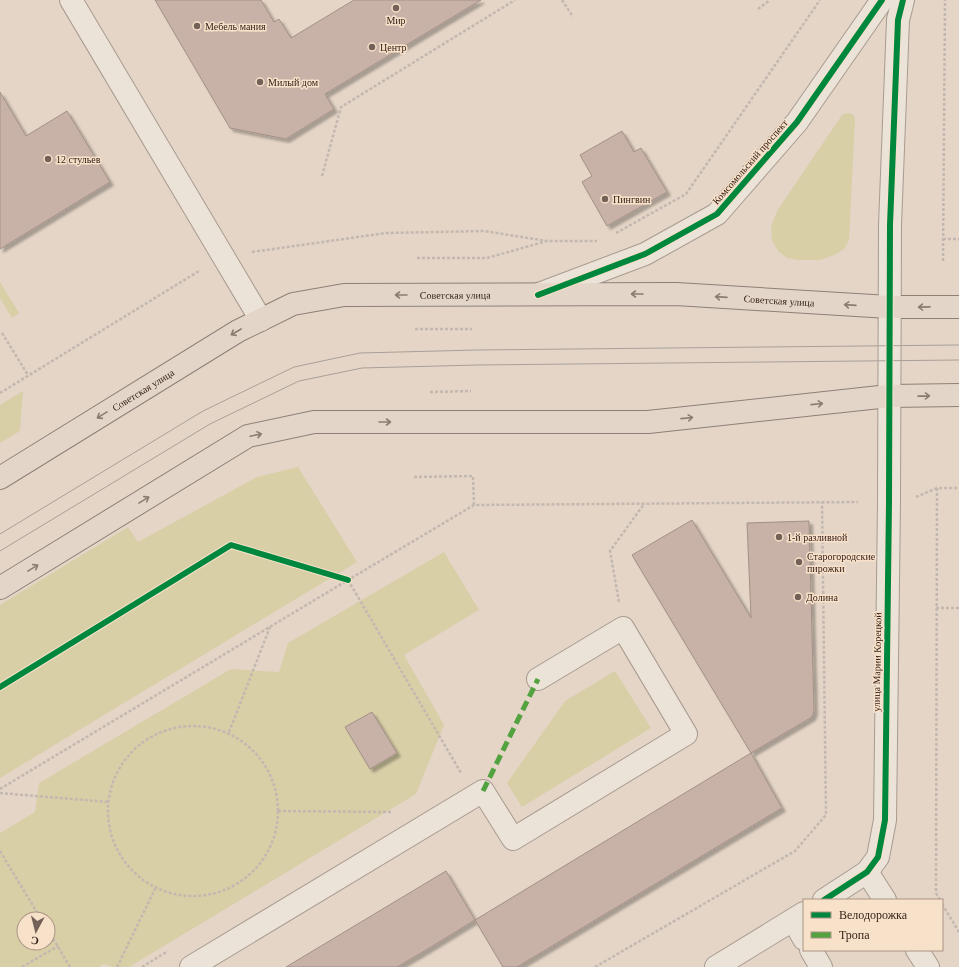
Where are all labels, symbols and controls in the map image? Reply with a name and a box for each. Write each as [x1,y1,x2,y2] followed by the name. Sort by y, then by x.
[391,3,401,13] marker: Мир
[386,15,406,26] place label: Мир
[192,21,202,31] marker: Мебель мания
[205,21,266,32] place label: Мебель мания
[367,42,377,52] marker: Центр
[380,42,407,53] place label: Центр
[255,77,265,87] marker: Милый дом
[268,77,319,88] place label: Милый дом
[710,117,790,207] street label: Комсомольский проспект
[43,154,53,164] marker: 12 стульев
[56,154,101,165] place label: 12 стульев
[600,194,610,204] marker: Пингвин
[613,194,651,205] place label: Пингвин
[420,289,491,300] street label: Советская улица
[631,290,644,298] one-way arrow
[395,291,408,299] one-way arrow
[715,293,728,300] one-way arrow
[743,293,815,308] street label: Советская улица
[844,301,857,309] one-way arrow
[918,303,931,311] one-way arrow
[230,329,242,337] one-way arrow
[110,366,176,413] street label: Советская улица
[917,392,930,399] one-way arrow
[810,400,823,408] one-way arrow
[96,412,108,420] one-way arrow
[680,414,693,421] one-way arrow
[378,418,391,426] one-way arrow
[249,430,262,438] one-way arrow
[138,496,149,504] one-way arrow
[774,532,784,542] marker: 1-й разливной
[787,532,848,543] place label: 1-й разливной
[807,551,876,574] place label: Старогородские пирожки
[794,557,804,567] marker: Старогородские пирожки
[27,563,39,571] one-way arrow
[793,592,803,602] marker: Долина
[806,592,838,603] place label: Долина
[871,612,883,712] street label: улица Марии Корецкой
[803,899,943,951] legend
[839,908,908,922] text: Велодорожка
[16,911,56,951] north arrow
[839,928,870,942] text: Тропа
[30,934,39,947] text: С

